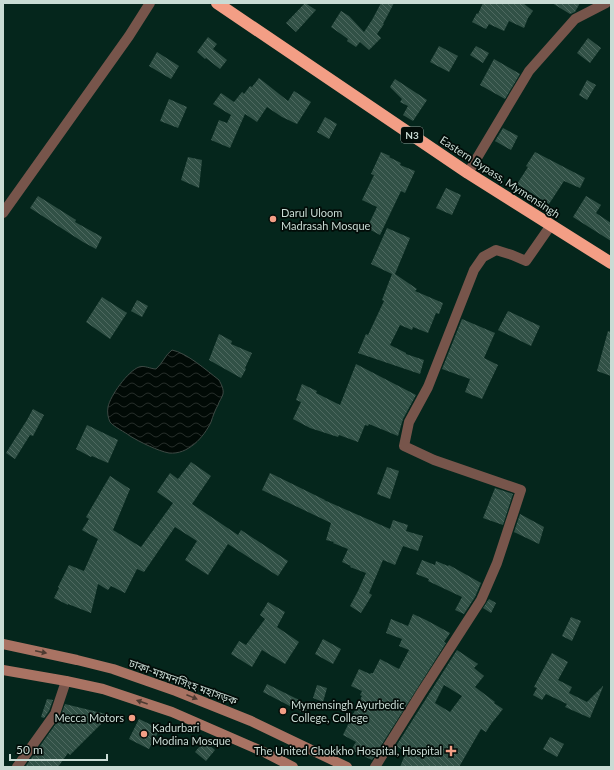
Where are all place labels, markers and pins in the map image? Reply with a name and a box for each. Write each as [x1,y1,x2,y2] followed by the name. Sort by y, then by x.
[281,206,371,232] place label: Darul Uloom Madrasah Mosque
[268,214,278,224] marker: Darul Uloom Madrasah Mosque
[291,698,404,724] place label: Mymensingh Ayurbedic College, College
[278,706,288,716] marker: Mymensingh Ayurbedic College, College
[54,711,124,724] place label: Mecca Motors
[127,713,137,723] marker: Mecca Motors
[152,721,231,747] place label: Kadurbari Modina Mosque
[139,729,149,739] marker: Kadurbari Modina Mosque
[254,744,442,757] place label: The United Chokkho Hospital, Hospital
[445,745,457,757] marker: The United Chokkho Hospital, Hospital

